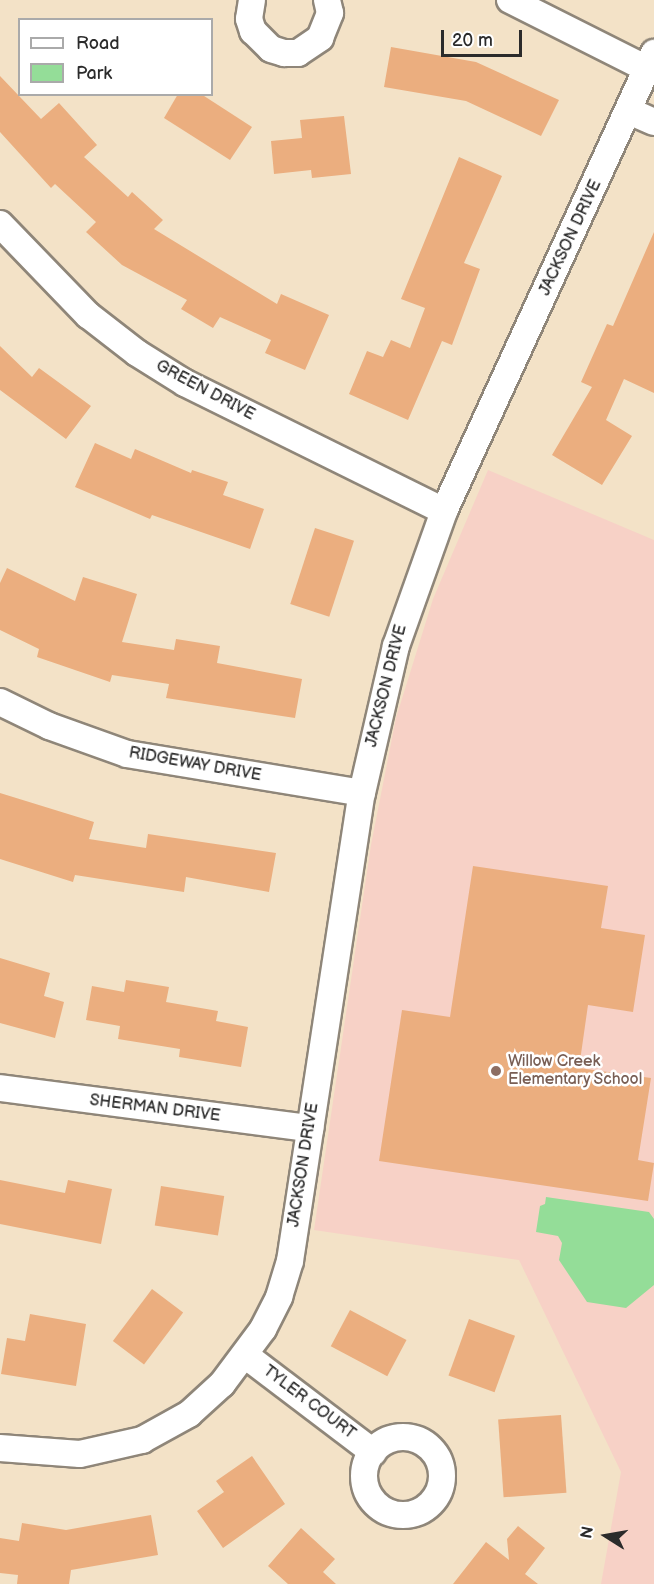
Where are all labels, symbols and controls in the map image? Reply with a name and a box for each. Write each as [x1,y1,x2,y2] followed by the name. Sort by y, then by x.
[18,18,213,96] legend
[444,18,525,56] scale bar
[452,30,493,51] text: 20 m
[76,33,120,54] text: Road
[76,63,112,84] text: Park
[536,177,606,299] street label: JACKSON DRIVE
[152,357,258,425] street label: GREEN DRIVE
[363,623,411,749] street label: JACKSON DRIVE
[127,744,263,786] street label: RIDGEWAY DRIVE
[508,1052,644,1090] place label: Willow Creek Elementary School
[489,1064,503,1078] marker: Willow Creek Elementary School
[88,1091,222,1127] street label: SHERMAN DRIVE
[285,1102,323,1228] street label: JACKSON DRIVE
[259,1362,359,1444] street label: TYLER COURT
[576,1506,636,1566] north arrow
[577,1525,598,1540] text: N

